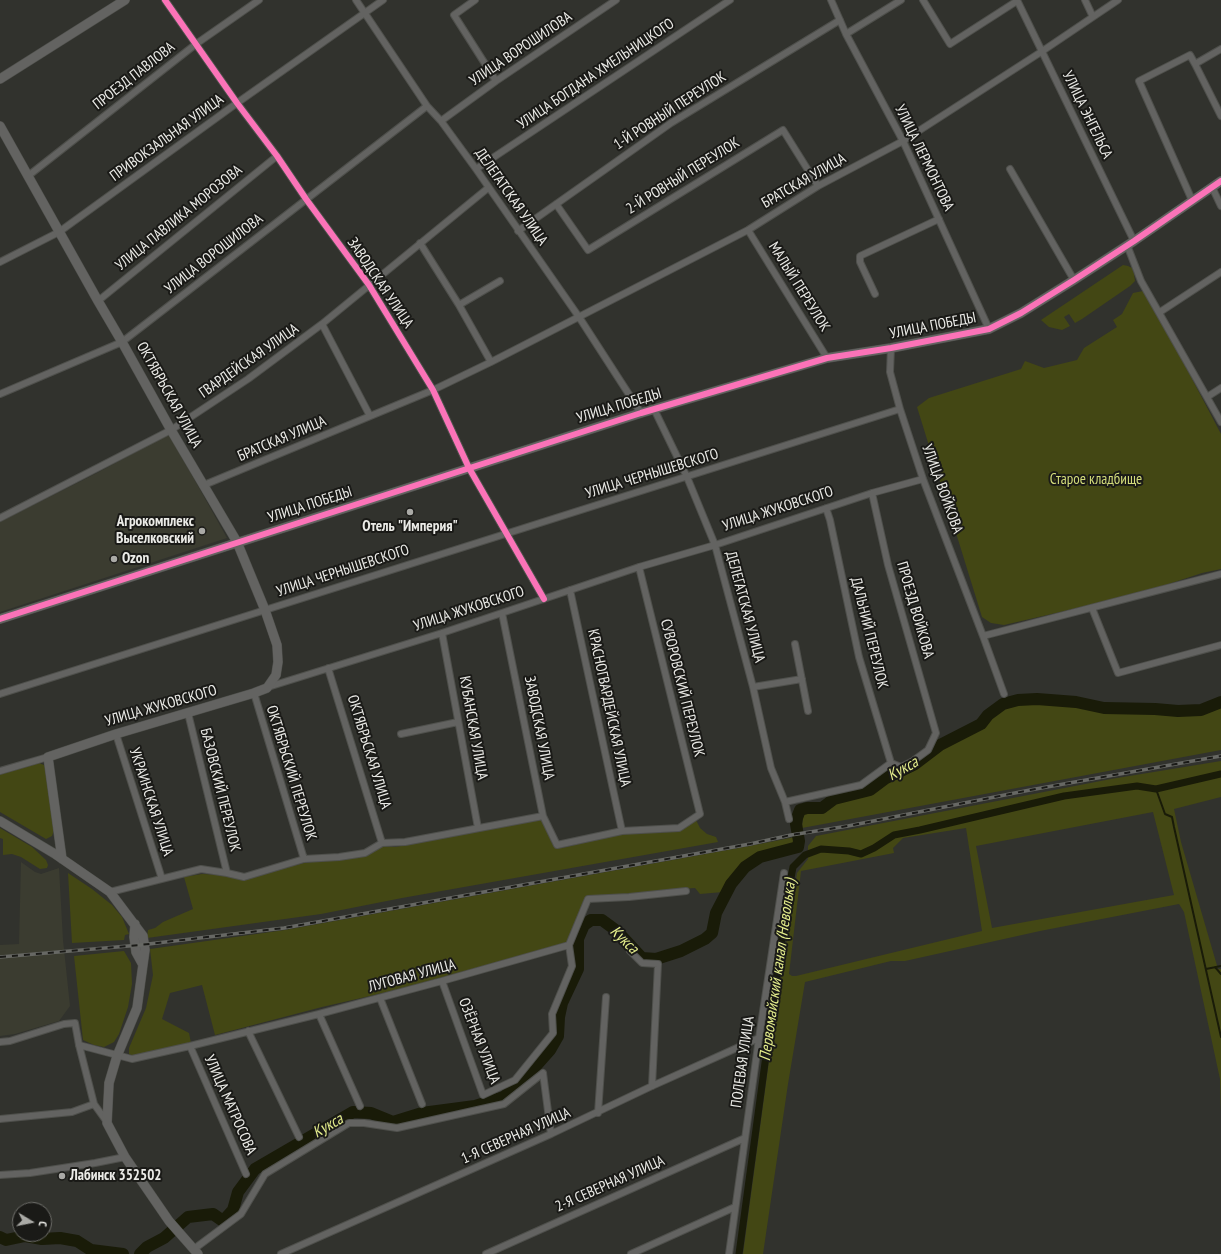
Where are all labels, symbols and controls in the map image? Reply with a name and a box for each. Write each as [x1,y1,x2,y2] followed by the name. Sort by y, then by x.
[466,8,576,90] street label: УЛИЦА ВОРОШИЛОВА
[514,15,678,133] street label: УЛИЦА БОГДАНА ХМЕЛЬНИЦКОГО
[89,38,179,114] street label: ПРОЕЗД ПАВЛОВА
[610,68,730,154] street label: 1-Й РОВНЫЙ ПЕРЕУЛОК
[1058,68,1116,162] street label: УЛИЦА ЭНГЕЛЬСА
[107,91,227,185] street label: ПРИВОКЗАЛЬНАЯ УЛИЦА
[890,102,958,214] street label: УЛИЦА ЛЕРМОНТОВА
[623,134,743,218] street label: 2-Й РОВНЫЙ ПЕРЕУЛОК
[471,145,551,249] street label: ДЕЛЕГАТСКАЯ УЛИЦА
[759,150,849,212] street label: БРАТСКАЯ УЛИЦА
[112,161,246,275] street label: УЛИЦА ПАВЛИКА МОРОЗОВА
[161,210,267,298] street label: УЛИЦА ВОРОШИЛОВА
[343,234,417,332] street label: ЗАВОДСКАЯ УЛИЦА
[764,239,834,335] street label: МАЛЫЙ ПЕРЕУЛОК
[888,309,978,343] street label: УЛИЦА ПОБЕДЫ
[196,320,302,402] street label: ГВАРДЕЙСКАЯ УЛИЦА
[132,339,206,451] street label: ОКТЯБРЬСКАЯ УЛИЦА
[575,385,663,427] street label: УЛИЦА ПОБЕДЫ
[235,412,329,466] street label: БРАТСКАЯ УЛИЦА
[917,442,967,536] street label: УЛИЦА ВОЙКОВА
[583,445,721,503] street label: УЛИЦА ЧЕРНЫШЕВСКОГО
[1050,471,1142,489] park label: Старое кладбище
[266,483,354,527] street label: УЛИЦА ПОБЕДЫ
[720,483,836,535] street label: УЛИЦА ЖУКОВСКОГО
[405,507,415,517] marker: Отель "Империя"
[116,513,194,548] place label: Агрокомплекс Выселковский
[362,518,458,536] place label: Отель "Империя"
[197,526,207,536] marker: Агрокомплекс Выселковский
[274,541,412,601] street label: УЛИЦА ЧЕРНЫШЕВСКОГО
[721,549,769,665] street label: ДЕЛЕГАТСКАЯ УЛИЦА
[122,550,149,568] place label: Ozon
[109,554,119,564] marker: Ozon
[893,559,937,661] street label: ПРОЕЗД ВОЙКОВА
[846,575,892,691] street label: ДАЛЬНИЙ ПЕРЕУЛОК
[411,583,527,635] street label: УЛИЦА ЖУКОВСКОГО
[656,617,708,759] street label: СУВОРОВСКИЙ ПЕРЕУЛОК
[583,628,635,788] street label: КРАСНОГВАРДЕЙСКАЯ УЛИЦА
[455,675,491,781] street label: КУБАНСКАЯ УЛИЦА
[520,675,558,781] street label: ЗАВОДСКАЯ УЛИЦА
[103,681,219,731] street label: УЛИЦА ЖУКОВСКОГО
[343,693,395,811] street label: ОКТЯБРЬСКАЯ УЛИЦА
[262,703,320,843] street label: ОКТЯБРЬСКИЙ ПЕРЕУЛОК
[196,726,244,854] street label: БАЗОВСКИЙ ПЕРЕУЛОК
[125,746,177,858] street label: УКРАИНСКАЯ УЛИЦА
[884,753,922,785] water label: Кукса
[756,878,800,1062] water label: Первомайский канал (Неволька)
[606,922,642,958] water label: Кукса
[366,956,458,996] street label: ЛУГОВАЯ УЛИЦА
[454,995,504,1087] street label: ОЗЁРНАЯ УЛИЦА
[728,1015,758,1109] street label: ПОЛЕВАЯ УЛИЦА
[200,1052,260,1158] street label: УЛИЦА МАТРОСОВА
[459,1104,573,1168] street label: 1-Я СЕВЕРНАЯ УЛИЦА
[309,1110,347,1142] water label: Кукса
[553,1152,667,1216] street label: 2-Я СЕВЕРНАЯ УЛИЦА
[70,1167,162,1185] place label: Лабинск 352502
[57,1171,67,1181] marker: Лабинск 352502
[12,1202,52,1242] north arrow
[36,1220,50,1228] text: С

